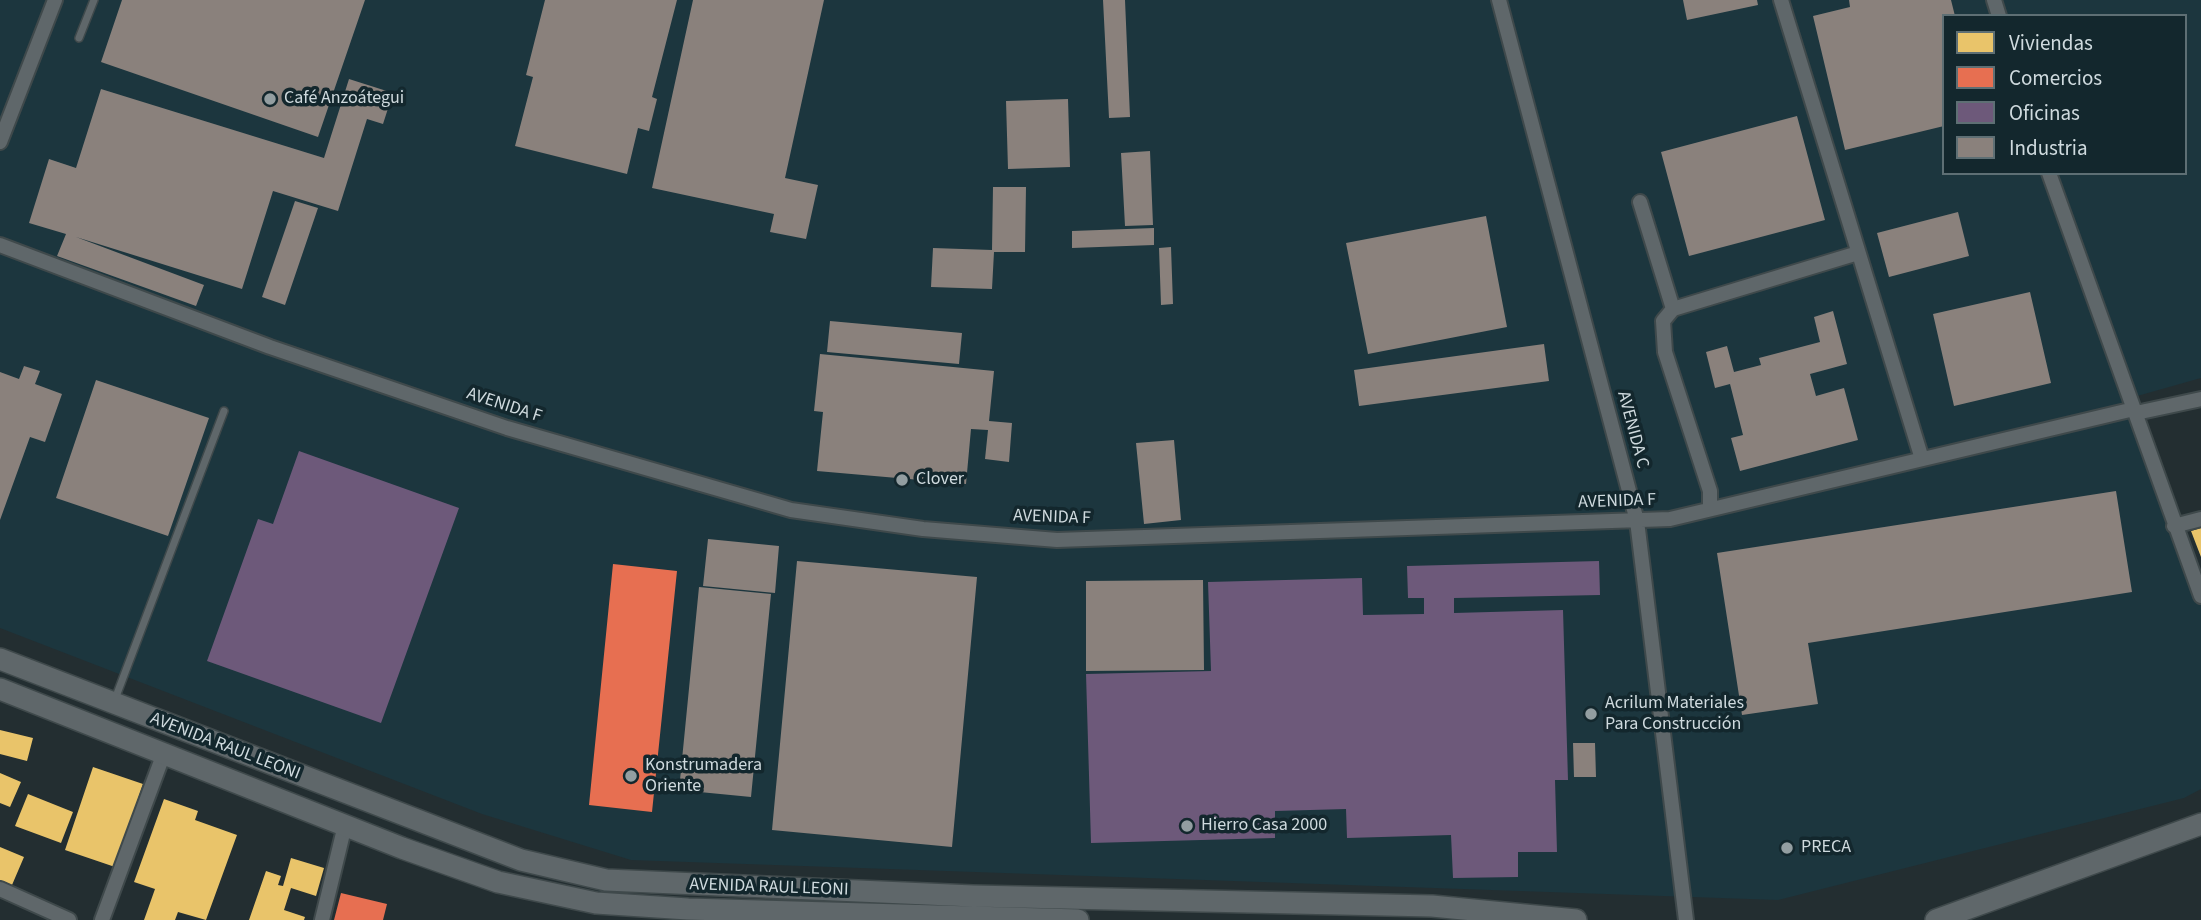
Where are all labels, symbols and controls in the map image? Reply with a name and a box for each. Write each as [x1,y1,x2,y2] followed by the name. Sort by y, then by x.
[1942,14,2187,175] legend
[2009,28,2093,58] text: Viviendas
[2009,63,2102,93] text: Comercios
[284,88,404,110] place label: Café Anzoátegui
[262,91,278,107] marker: Café Anzoátegui
[2009,98,2080,128] text: Oficinas
[2009,133,2088,163] text: Industria
[464,384,544,428] street label: AVENIDA F
[1611,389,1653,471] street label: AVENIDA C
[916,469,964,491] place label: Clover
[894,472,910,488] marker: Clover
[1578,490,1656,514] street label: AVENIDA F
[1013,506,1091,530] street label: AVENIDA F
[1605,693,1744,736] place label: Acrilum Materiales Para Construcción
[1583,706,1599,722] marker: Acrilum Materiales Para Construcción
[147,708,303,786] street label: AVENIDA RAUL LEONI
[645,755,762,798] place label: Konstrumadera Oriente
[623,768,639,784] marker: Konstrumadera Oriente
[1201,815,1327,837] place label: Hierro Casa 2000
[1179,818,1195,834] marker: Hierro Casa 2000
[1801,837,1851,859] place label: PRECA
[1779,840,1795,856] marker: PRECA
[689,874,849,902] street label: AVENIDA RAUL LEONI

